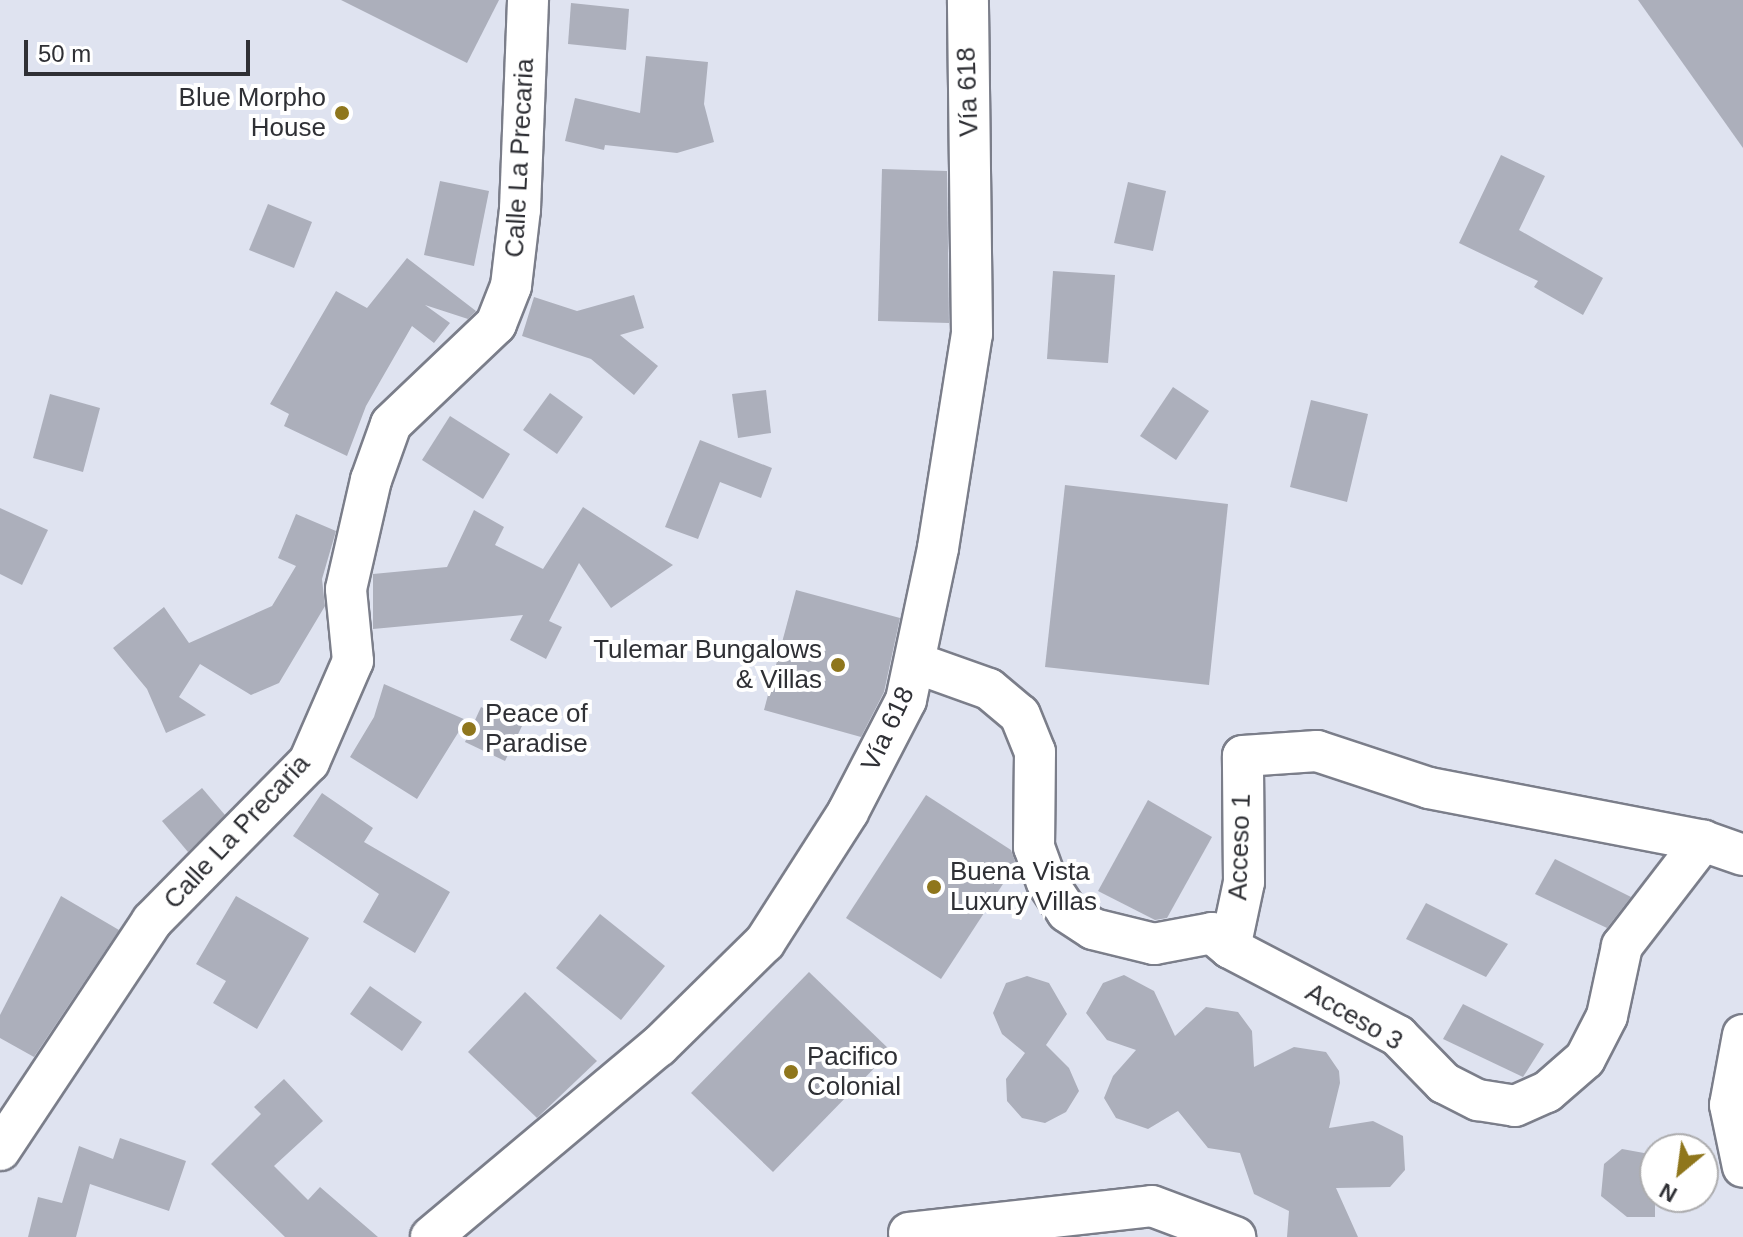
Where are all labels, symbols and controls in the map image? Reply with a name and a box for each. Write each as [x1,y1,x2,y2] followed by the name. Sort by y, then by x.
[28,24,254,74] scale bar
[38,40,91,67] text: 50 m
[951,47,985,137] street label: Vía 618
[499,58,541,258] street label: Calle La Precaria
[179,82,326,144] place label: Blue Morpho House
[333,104,351,122] marker: Blue Morpho House
[593,634,822,696] place label: Tulemar Bungalows & Villas
[829,656,847,674] marker: Tulemar Bungalows & Villas
[855,682,921,776] street label: Vía 618
[485,698,588,760] place label: Peace of Paradise
[460,720,478,738] marker: Peace of Paradise
[158,748,316,916] street label: Calle La Precaria
[1223,793,1257,901] street label: Acceso 1
[950,856,1097,918] place label: Buena Vista Luxury Villas
[925,878,943,896] marker: Buena Vista Luxury Villas
[1300,977,1408,1057] street label: Acceso 3
[807,1041,901,1102] place label: Pacifico Colonial
[782,1063,800,1081] marker: Pacifico Colonial
[1639,1133,1719,1213] north arrow
[1655,1178,1681,1207] text: N

